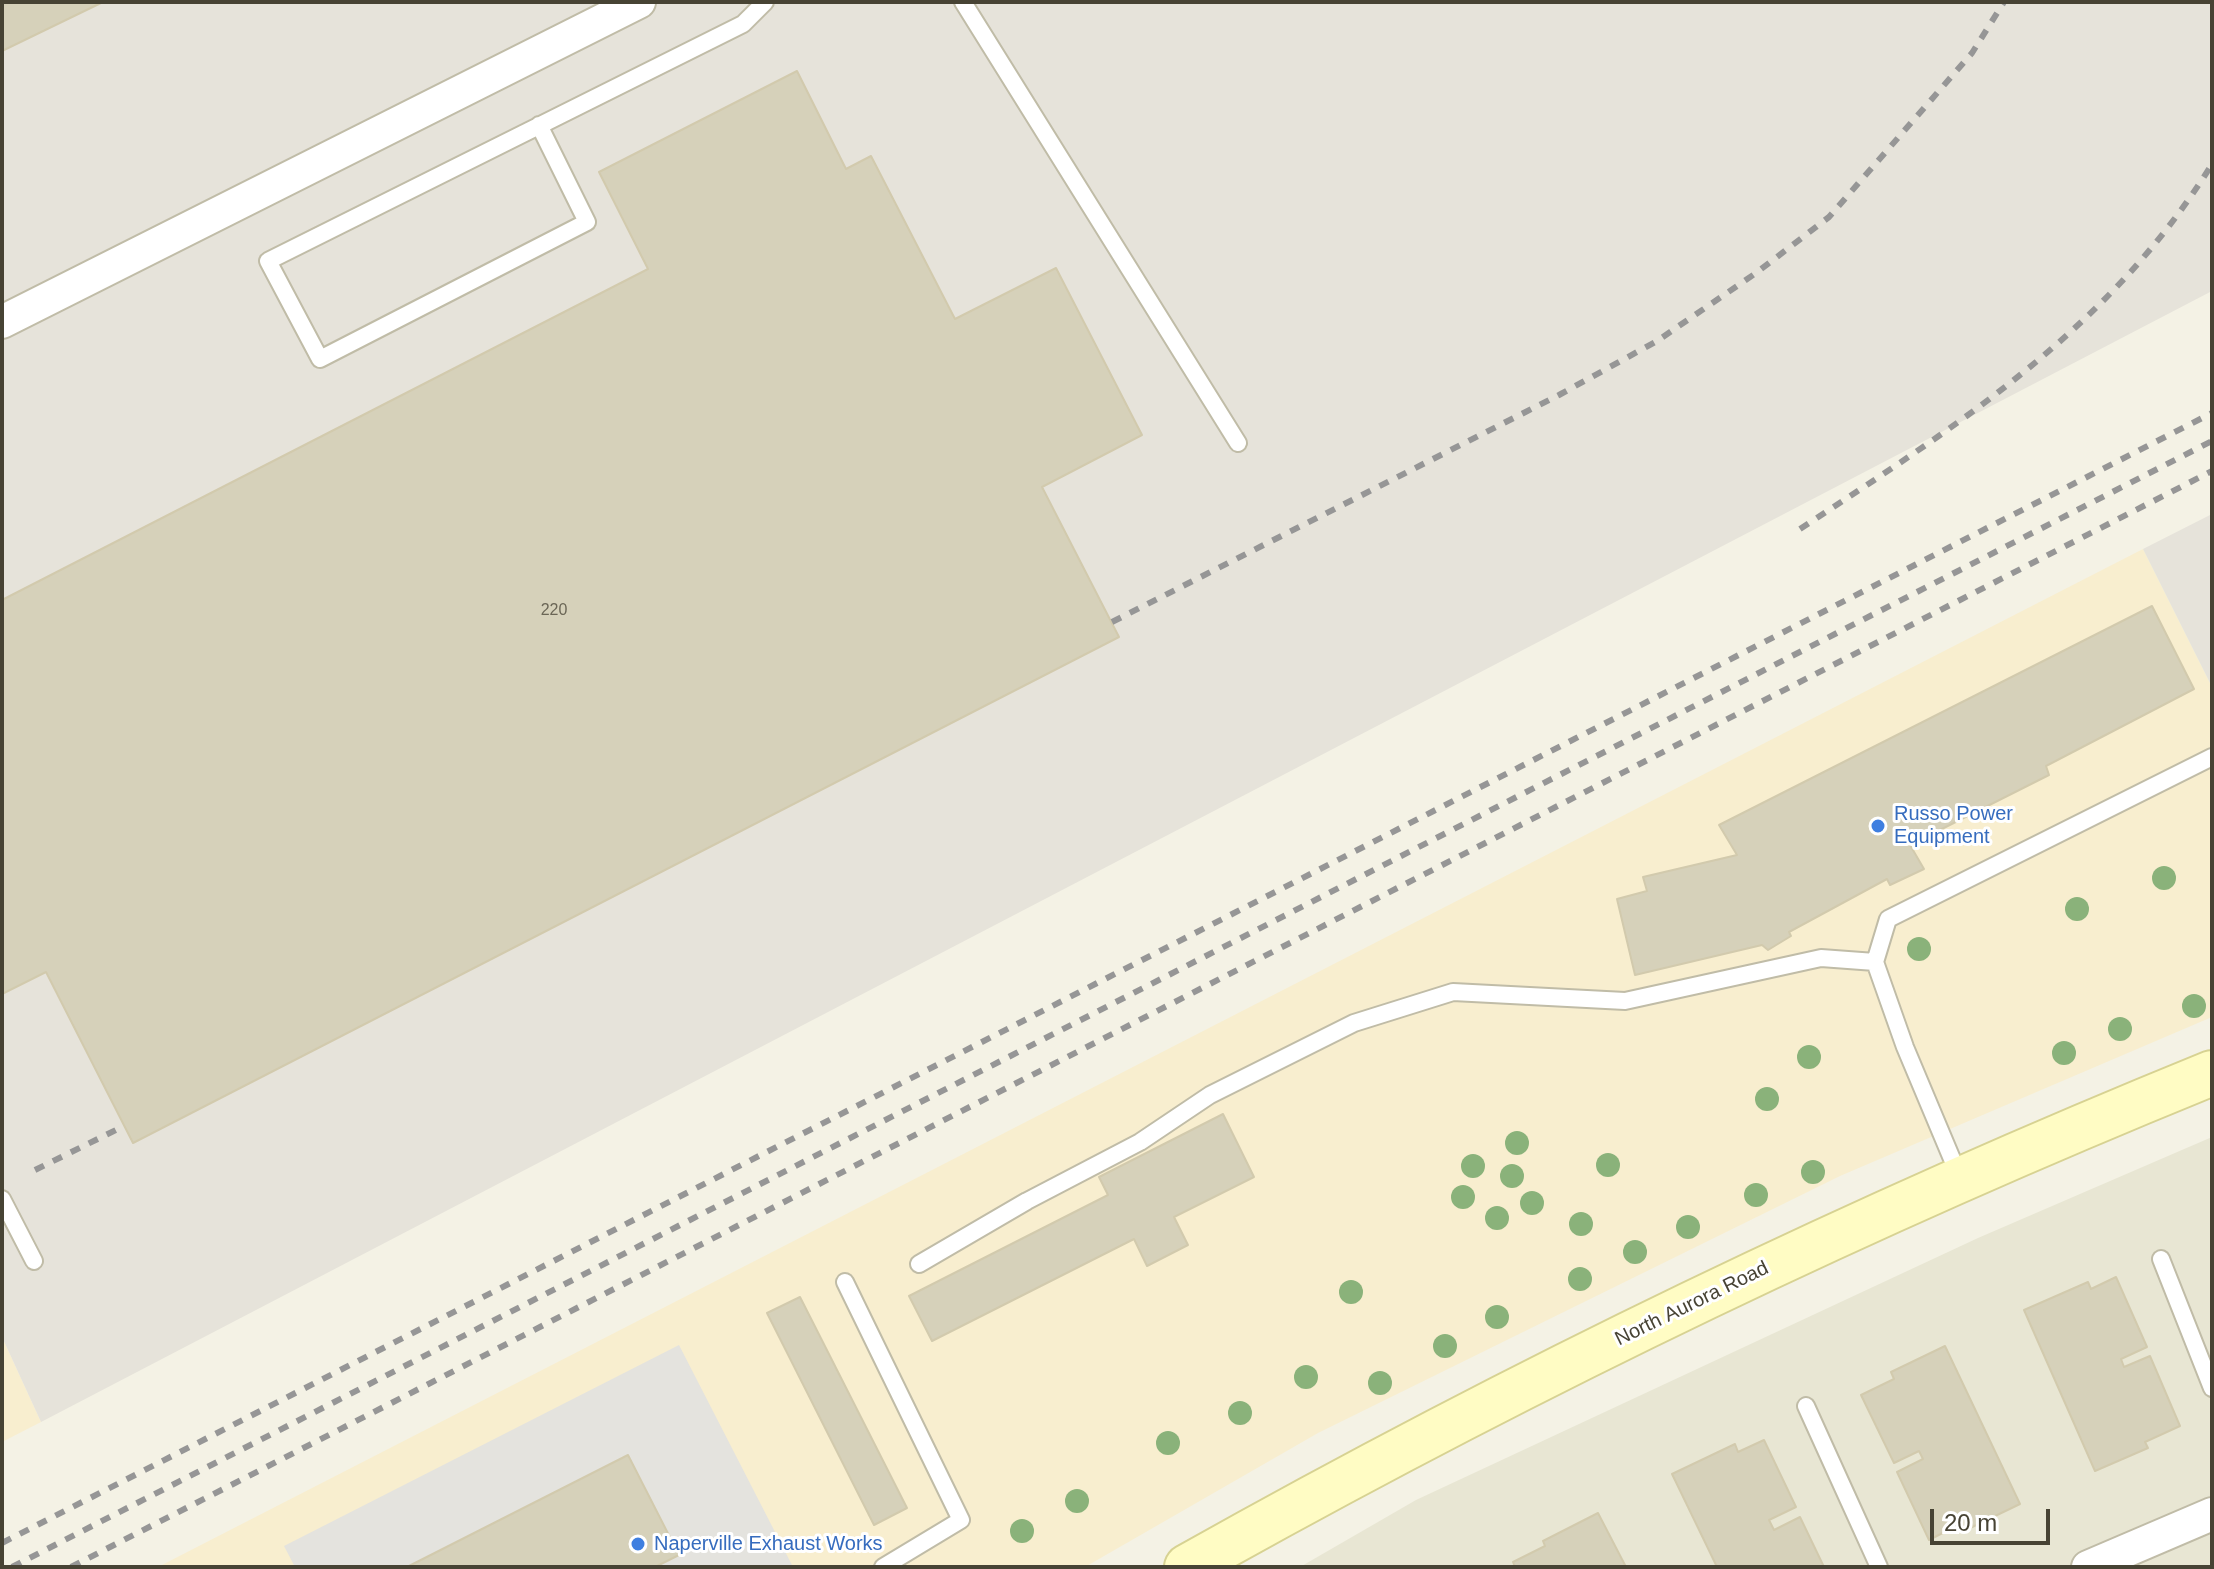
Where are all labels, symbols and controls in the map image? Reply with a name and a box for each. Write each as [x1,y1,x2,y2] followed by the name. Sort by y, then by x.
[541,601,567,621] house number: 220
[1894,802,2013,849] place label: Russo Power Equipment
[1869,817,1887,835] marker: Russo Power Equipment
[1611,1256,1773,1352] street label: North Aurora Road
[1934,1493,2054,1543] scale bar
[1944,1509,1997,1536] text: 20 m
[654,1532,883,1556] place label: Naperville Exhaust Works
[629,1535,647,1553] marker: Naperville Exhaust Works

